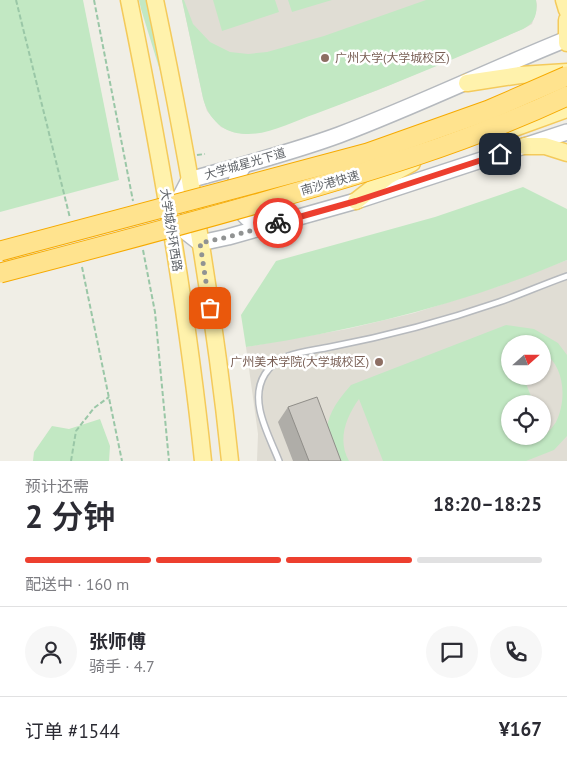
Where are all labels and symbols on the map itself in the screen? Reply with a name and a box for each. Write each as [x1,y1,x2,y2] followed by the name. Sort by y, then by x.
[335,50,450,65] place label: 广州大学(大学城校区)
[319,52,331,64] marker: 广州大学(大学城校区)
[479,133,521,175] pin
[202,145,287,182] street label: 大学城星光下道
[299,167,361,198] street label: 南沙港快速
[158,187,185,273] street label: 大学城外环西路
[253,198,303,248] courier
[189,287,231,329] pin
[501,335,551,385] north arrow
[230,354,369,369] place label: 广州美术学院(大学城校区)
[373,356,385,368] marker: 广州美术学院(大学城校区)

